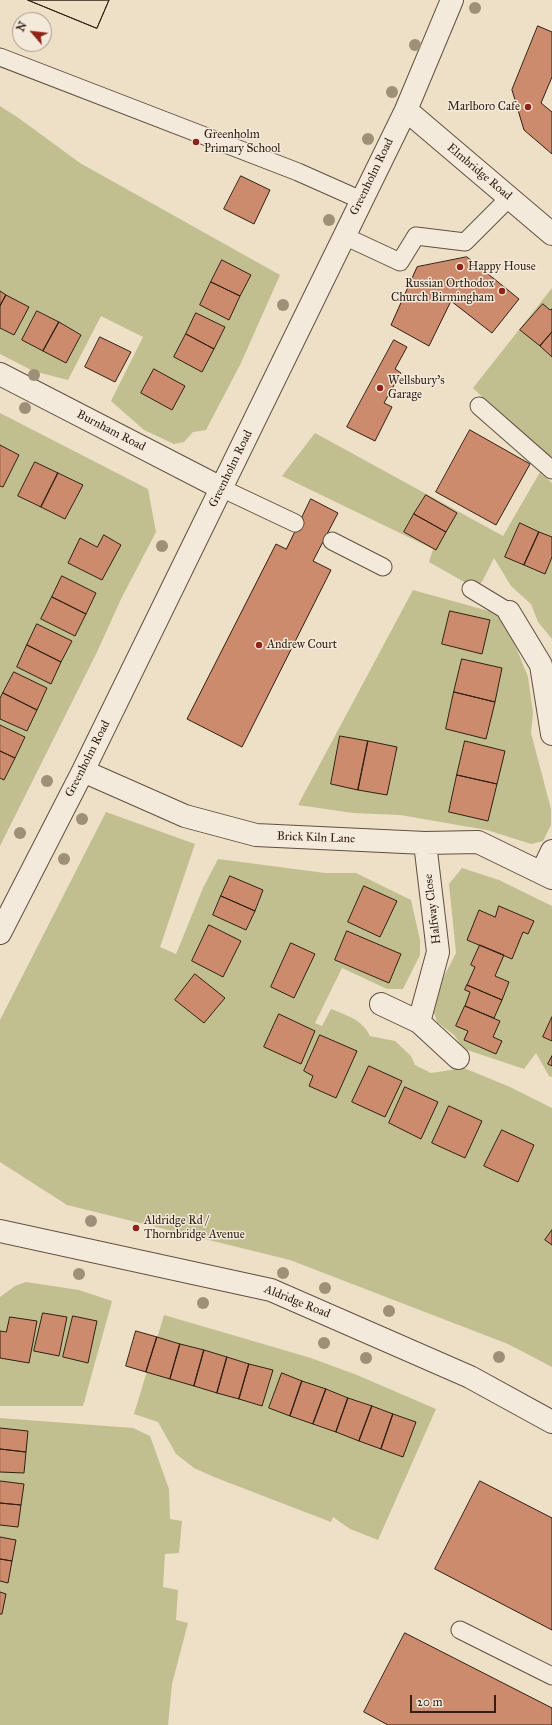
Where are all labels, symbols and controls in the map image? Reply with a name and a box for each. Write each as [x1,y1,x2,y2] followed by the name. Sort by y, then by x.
[12,12,52,52] north arrow
[14,19,30,34] text: N
[448,100,520,114] place label: Marlboro Cafe
[523,102,533,112] marker: Marlboro Cafe
[204,128,281,156] place label: Greenholm Primary School
[347,136,397,218] street label: Greenholm Road
[191,137,201,147] marker: Greenholm Primary School
[444,141,514,203] street label: Elmbridge Road
[468,260,536,274] place label: Happy House
[455,262,465,272] marker: Happy House
[391,277,494,305] place label: Russian Orthodox Church Birmingham
[497,286,507,296] marker: Russian Orthodox Church Birmingham
[388,374,445,402] place label: Wellsbury's Garage
[375,383,385,393] marker: Wellsbury's Garage
[74,407,148,455] street label: Burnham Road
[206,428,256,510] street label: Greenholm Road
[267,638,337,652] place label: Andrew Court
[254,640,264,650] marker: Andrew Court
[63,718,113,800] street label: Greenholm Road
[277,829,355,847] street label: Brick Kiln Lane
[422,873,444,945] street label: Halfway Close
[144,1214,245,1242] place label: Aldridge Rd / Thornbridge Avenue
[131,1223,141,1233] marker: Aldridge Rd / Thornbridge Avenue
[262,1282,332,1322] street label: Aldridge Road
[412,1687,498,1713] scale bar
[417,1695,443,1709] text: 20 m

